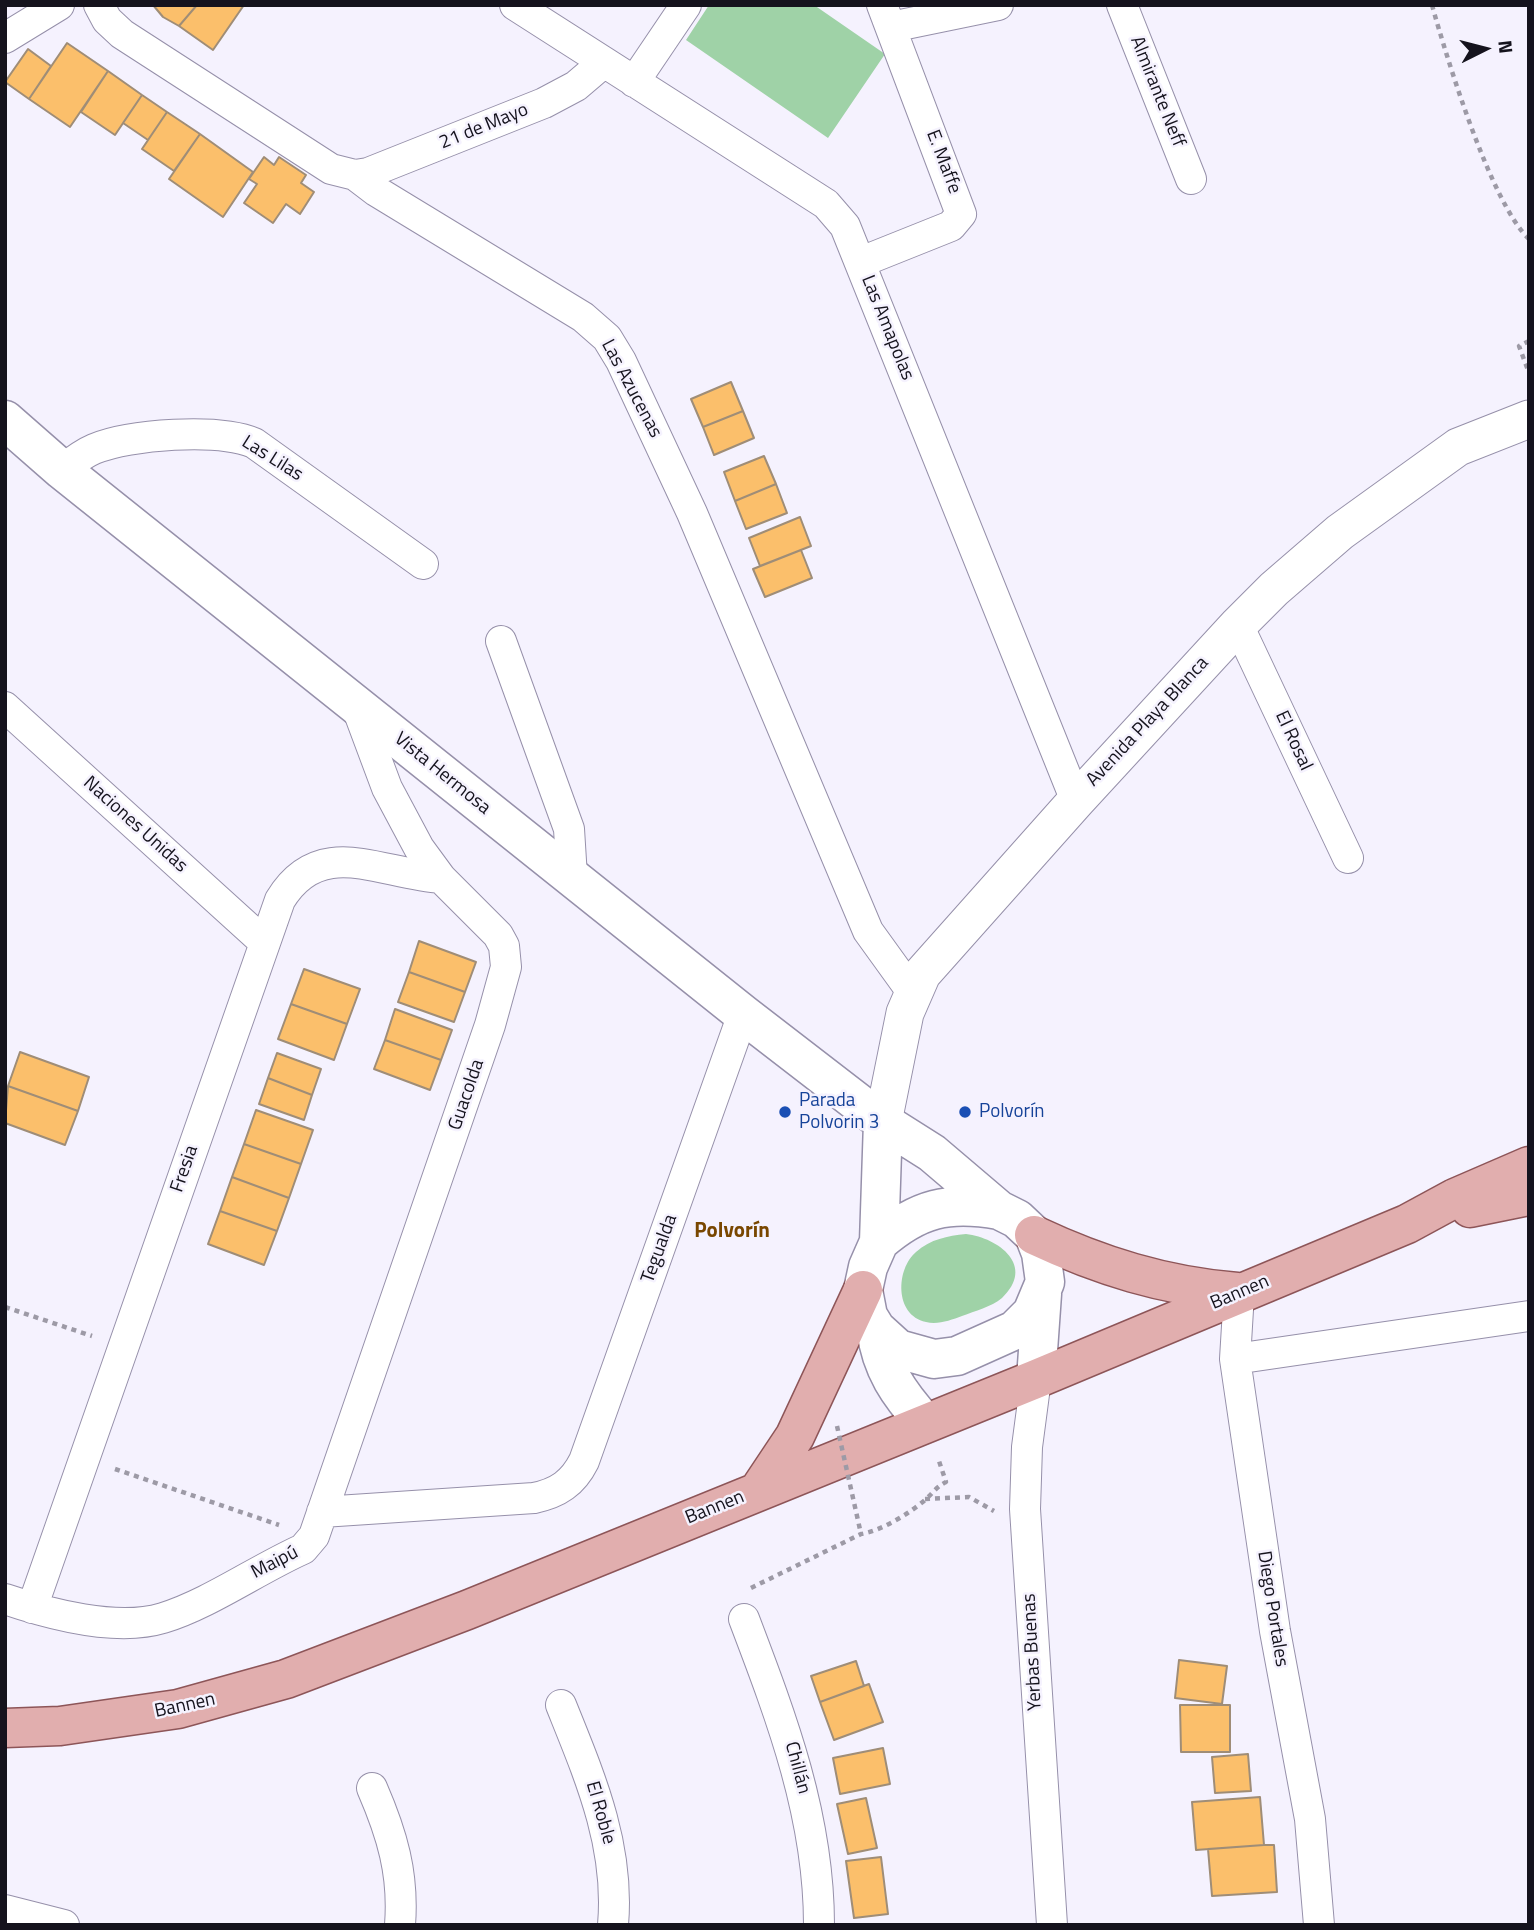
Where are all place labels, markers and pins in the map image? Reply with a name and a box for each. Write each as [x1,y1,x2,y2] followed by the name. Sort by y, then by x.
[799,1090,879,1134] place label: Parada Polvorin 3
[979,1101,1045,1123] place label: Polvorín
[777,1104,793,1120] marker: Parada Polvorin 3
[957,1104,973,1120] marker: Polvorín

